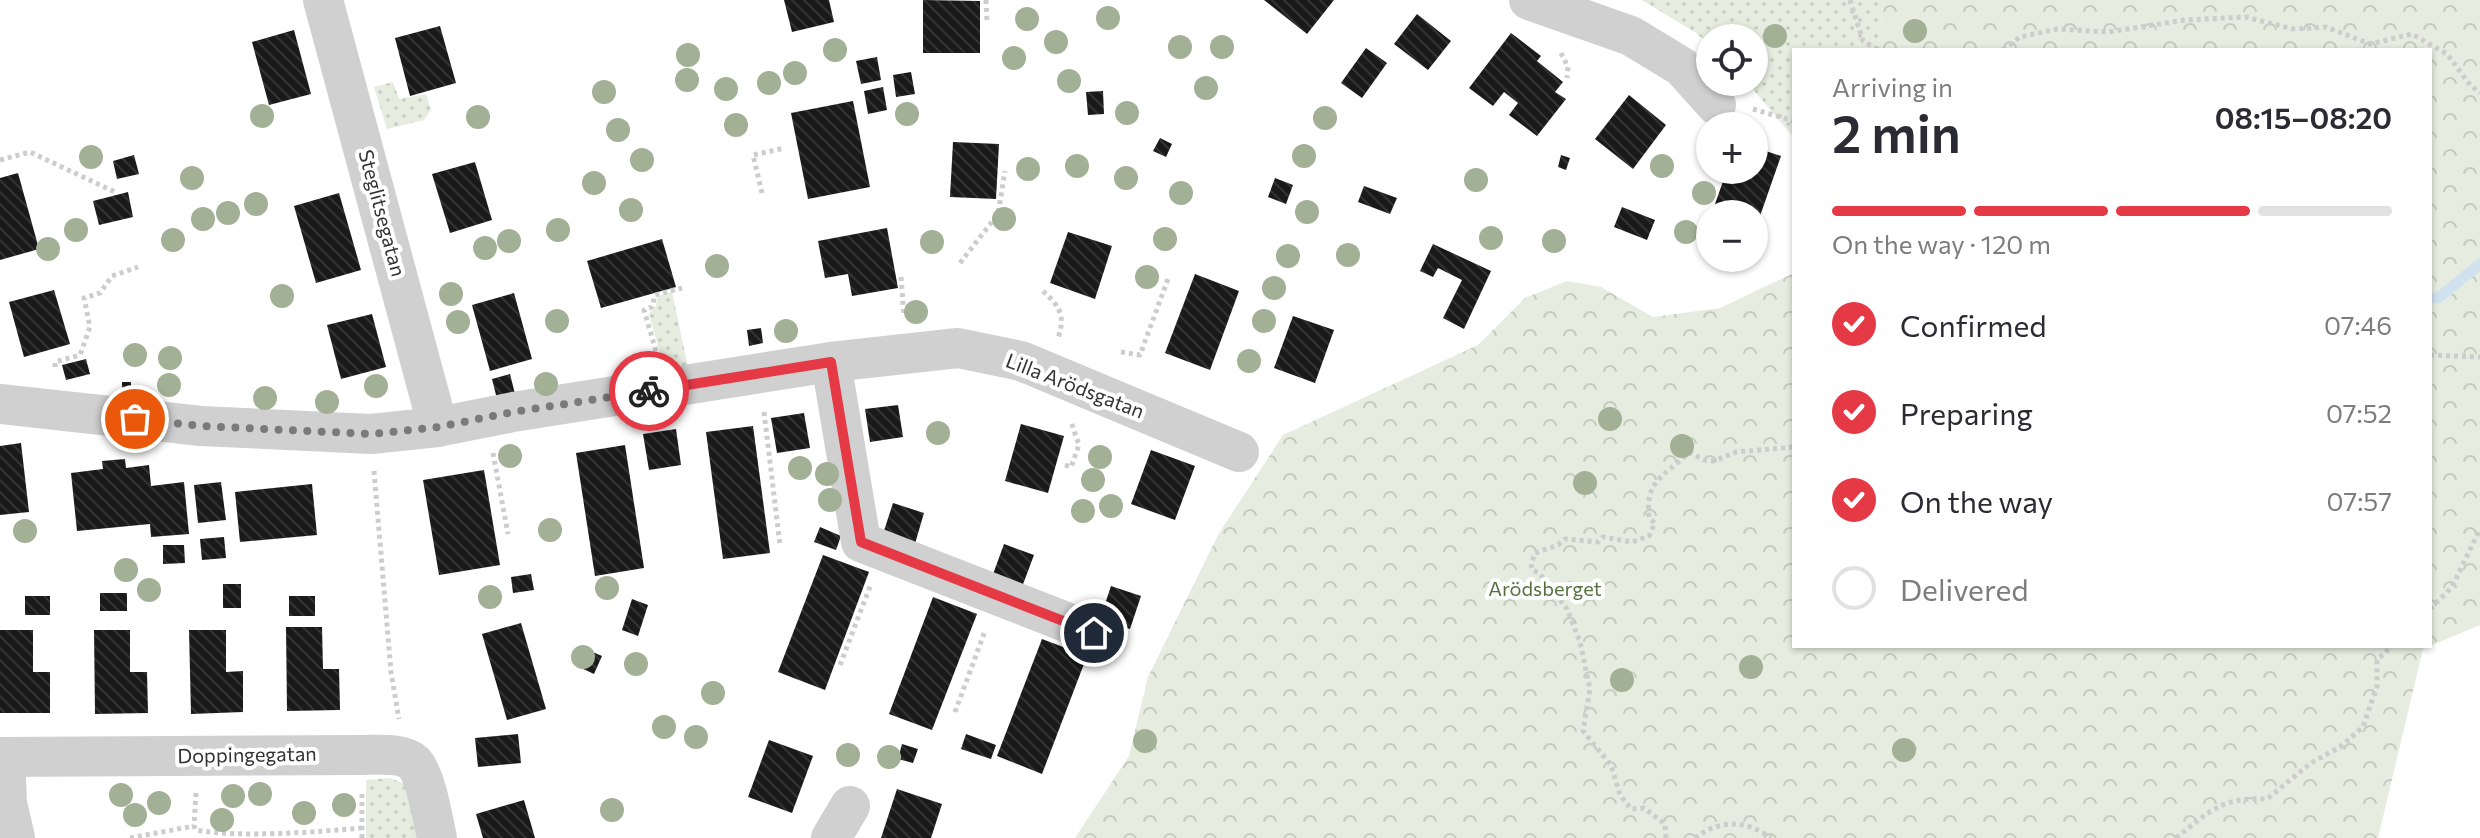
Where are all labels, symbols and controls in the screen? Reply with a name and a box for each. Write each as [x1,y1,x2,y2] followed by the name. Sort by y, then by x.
[1696,24,1768,272] map controls
[1696,24,1768,96] button: locate
[1832,71,1953,102] text: Arriving in
[2215,98,2392,135] text: 08:15–08:20
[1832,100,1961,164] text: 2 min
[1696,112,1768,184] button: +
[355,147,411,279] street label: Steglitsegatan
[1696,200,1768,272] button: −
[1832,228,2051,259] text: On the way · 120 m
[1832,302,1876,346] icon: check
[1900,306,2047,343] text: Confirmed
[2324,309,2392,340] text: 07:46
[1003,348,1148,422] street label: Lilla Arödsgatan
[609,351,689,431] courier
[627,369,671,413] icon: bike
[101,385,169,453] pin
[1832,390,1876,434] icon: check
[1900,394,2033,431] text: Preparing
[113,397,157,441] icon: bag
[2326,397,2392,428] text: 07:52
[1832,478,1876,522] icon: check
[1900,482,2053,519] text: On the way
[2327,485,2392,516] text: 07:57
[1900,570,2029,607] text: Delivered
[1488,576,1602,600] park label: Arödsberget
[1060,599,1128,667] pin
[1072,611,1116,655] icon: home
[177,741,317,767] street label: Doppingegatan

